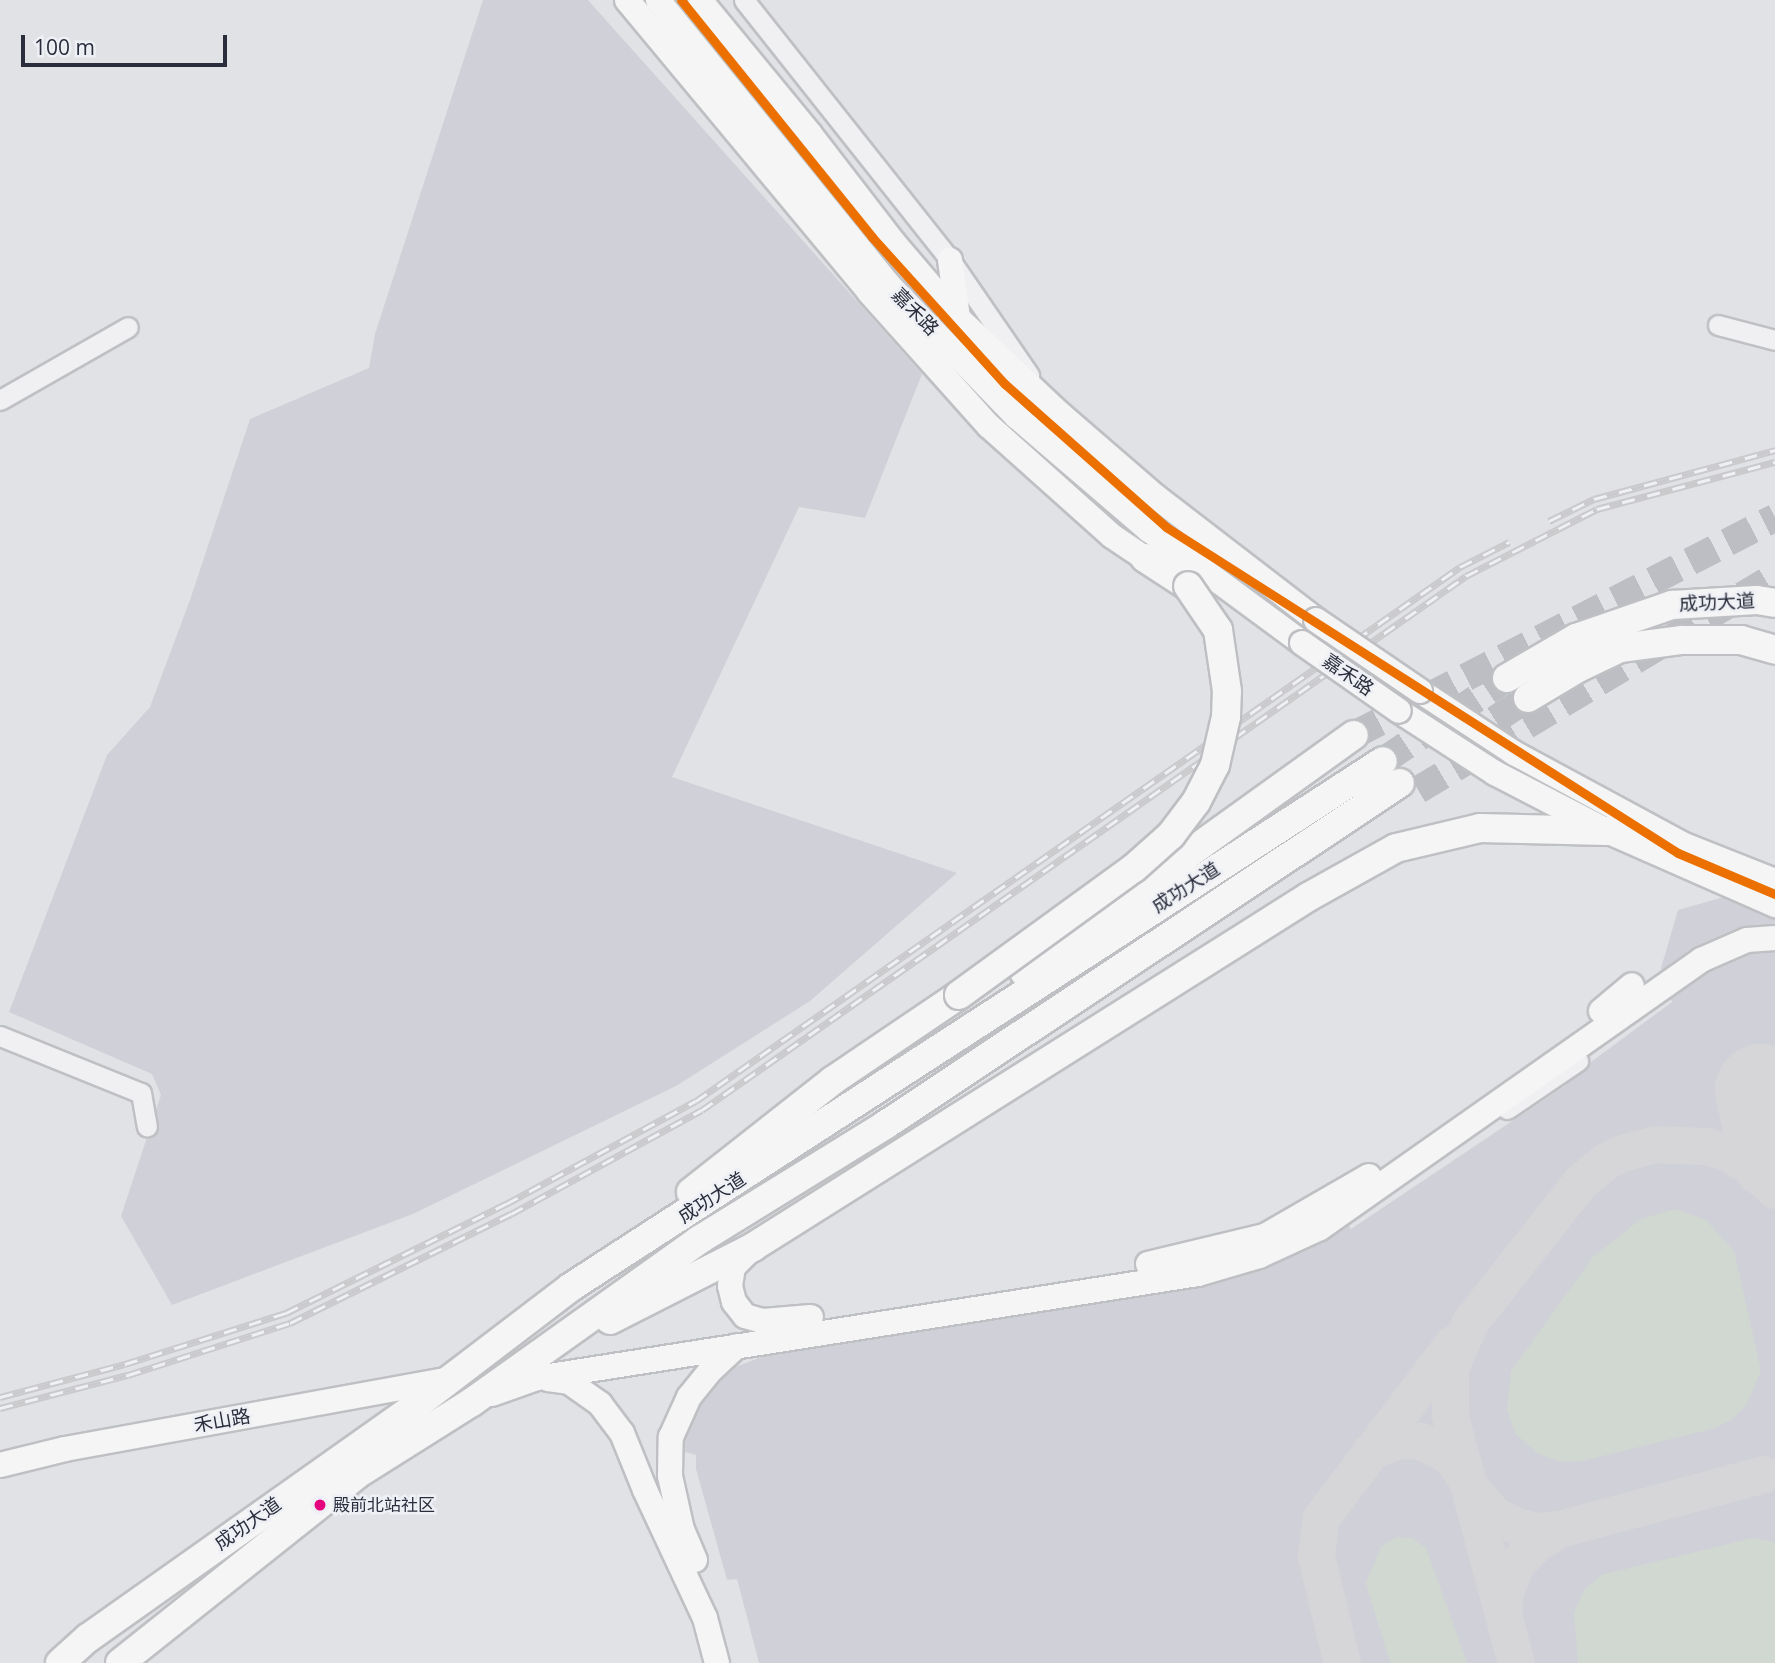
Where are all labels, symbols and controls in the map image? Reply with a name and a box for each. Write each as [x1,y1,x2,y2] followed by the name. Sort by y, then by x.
[24,21,231,65] scale bar
[34,33,95,61] text: 100 m
[887,284,943,340] street label: 嘉禾路
[1678,590,1756,616] street label: 成功大道
[1318,649,1378,701] street label: 嘉禾路
[1148,858,1224,918] street label: 成功大道
[674,1168,750,1228] street label: 成功大道
[192,1405,252,1437] street label: 禾山路
[210,1493,286,1555] street label: 成功大道
[333,1495,435,1515] place label: 殿前北站社区
[313,1498,327,1512] marker: 殿前北站社区

